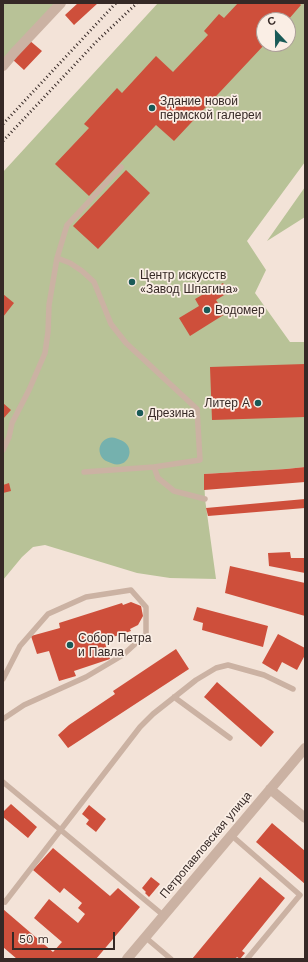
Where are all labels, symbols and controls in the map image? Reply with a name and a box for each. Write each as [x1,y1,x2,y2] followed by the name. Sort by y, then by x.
[256,12,296,52] north arrow
[266,14,278,29] text: С
[160,94,261,122] place label: Здание новой пермской галереи
[147,103,157,113] marker: Здание новой пермской галереи
[140,268,238,296] place label: Центр искусств «Завод Шпагина»
[127,277,137,287] marker: Центр искусств «Завод Шпагина»
[215,303,265,317] place label: Водомер
[202,305,212,315] marker: Водомер
[205,396,250,410] place label: Литер А
[253,398,263,408] marker: Литер А
[148,406,195,420] place label: Дрезина
[135,408,145,418] marker: Дрезина
[78,631,151,659] place label: Собор Петра и Павла
[65,640,75,650] marker: Собор Петра и Павла
[157,789,255,901] street label: Петропавловская улица
[14,924,117,950] scale bar
[19,932,49,946] text: 50 m

